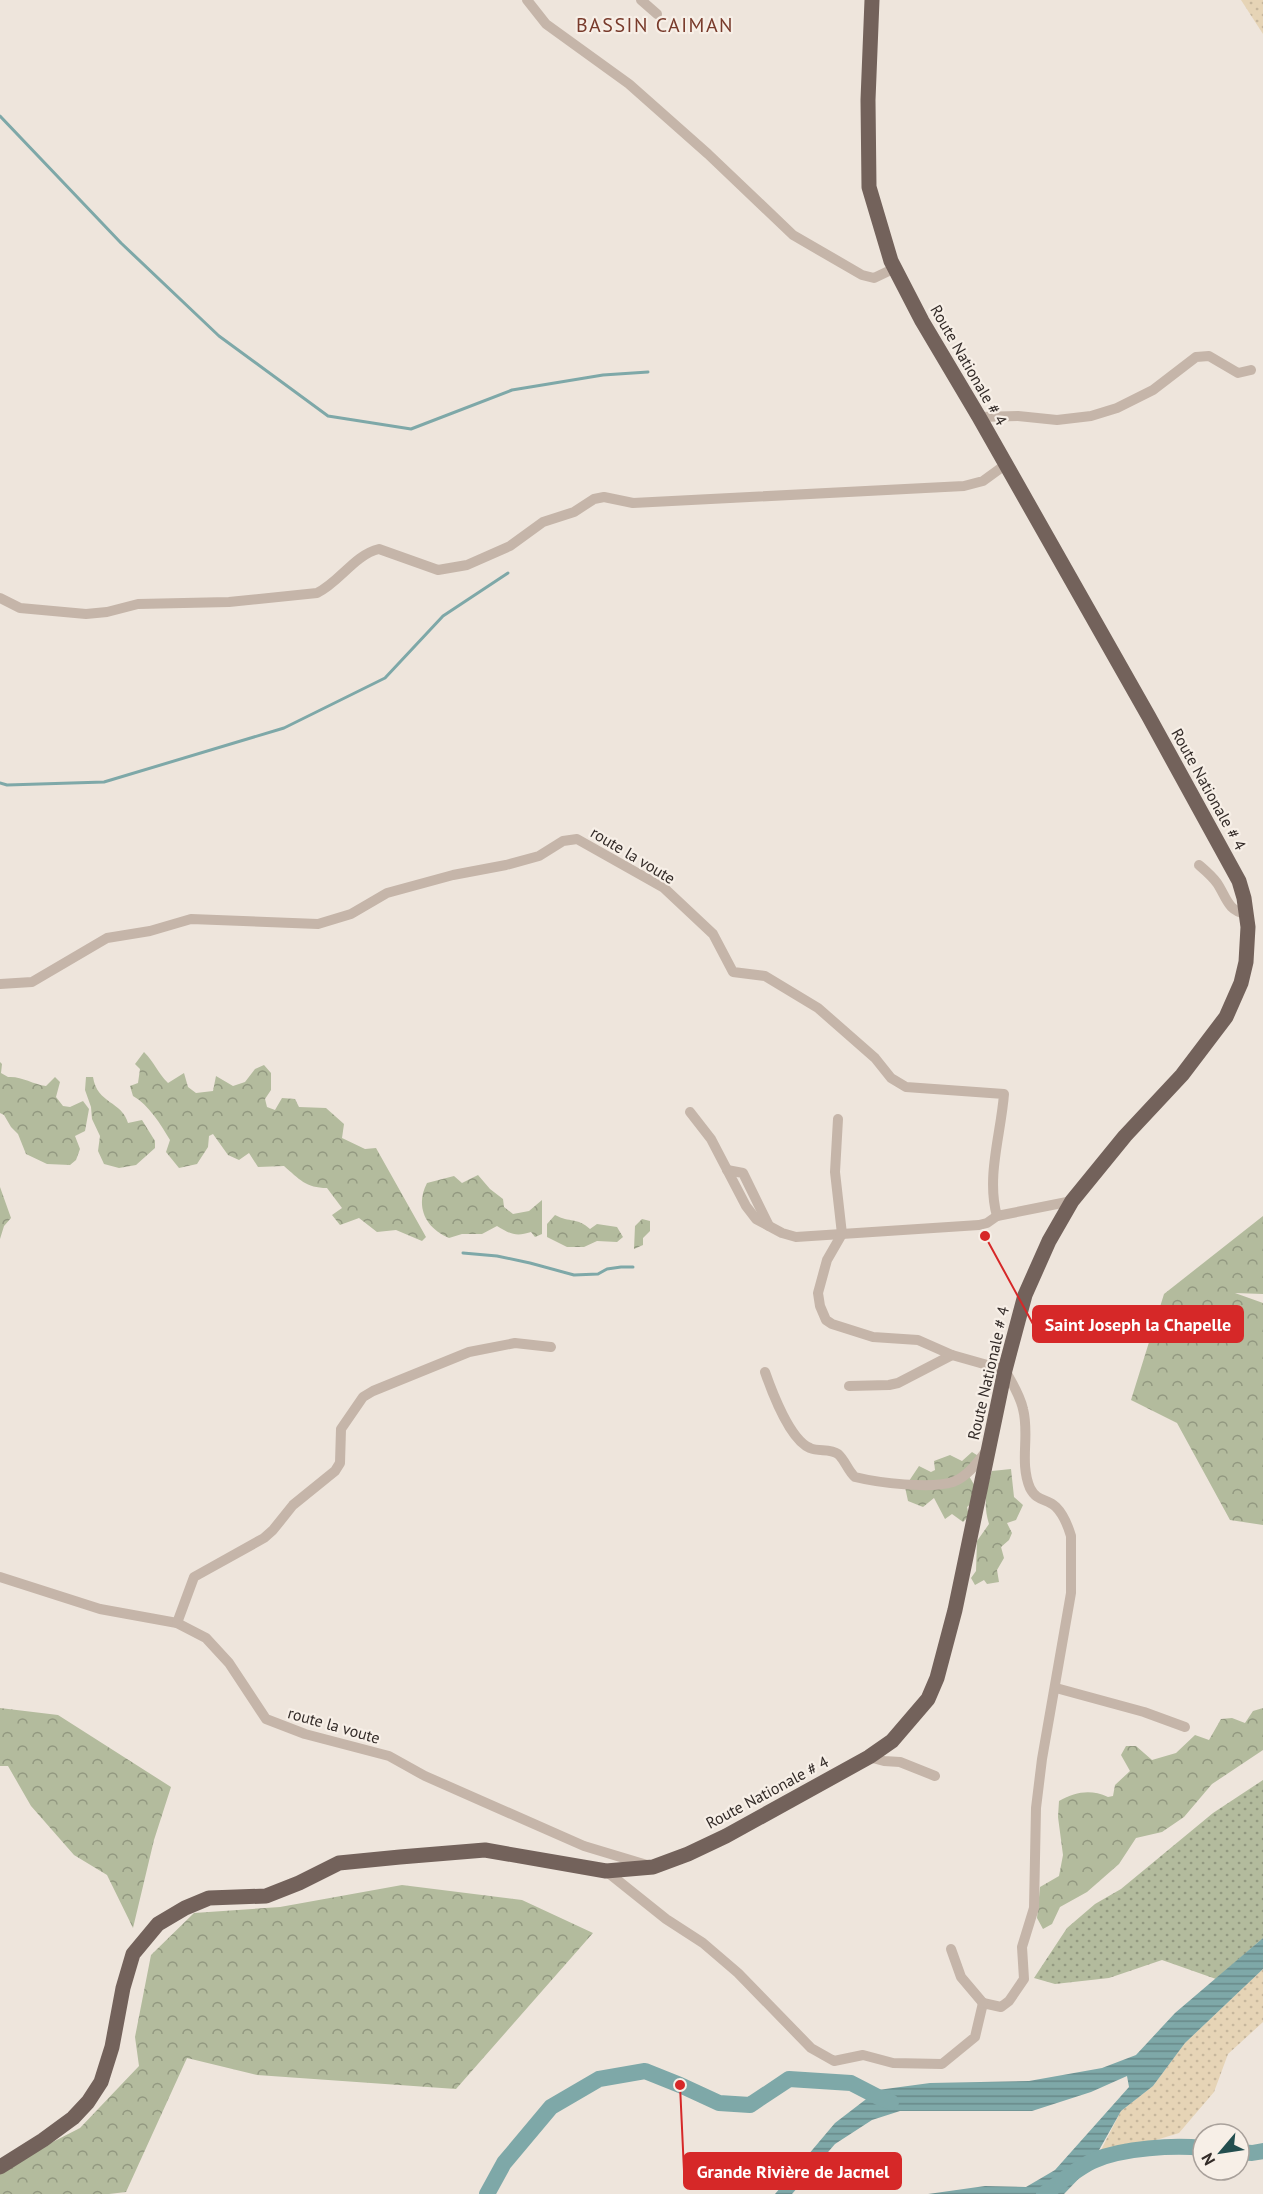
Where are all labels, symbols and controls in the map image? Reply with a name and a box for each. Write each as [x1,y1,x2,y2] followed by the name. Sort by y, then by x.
[576,12,734,38] district label: BASSIN CAIMAN
[926,301,1012,429] street label: Route Nationale # 4
[1167,725,1251,854] street label: Route Nationale # 4
[587,822,679,888] street label: route la voute
[963,1304,1013,1442] street label: Route Nationale # 4
[1033,1306,1243,1342] callout: Saint Joseph la Chapelle
[1045,1313,1231,1336] text: Saint Joseph la Chapelle
[286,1702,382,1748] street label: route la voute
[702,1751,832,1833] street label: Route Nationale # 4
[1191,2122,1251,2182] north arrow
[1197,2150,1219,2169] text: N
[684,2153,901,2189] callout: Grande Rivière de Jacmel
[697,2160,890,2183] text: Grande Rivière de Jacmel

